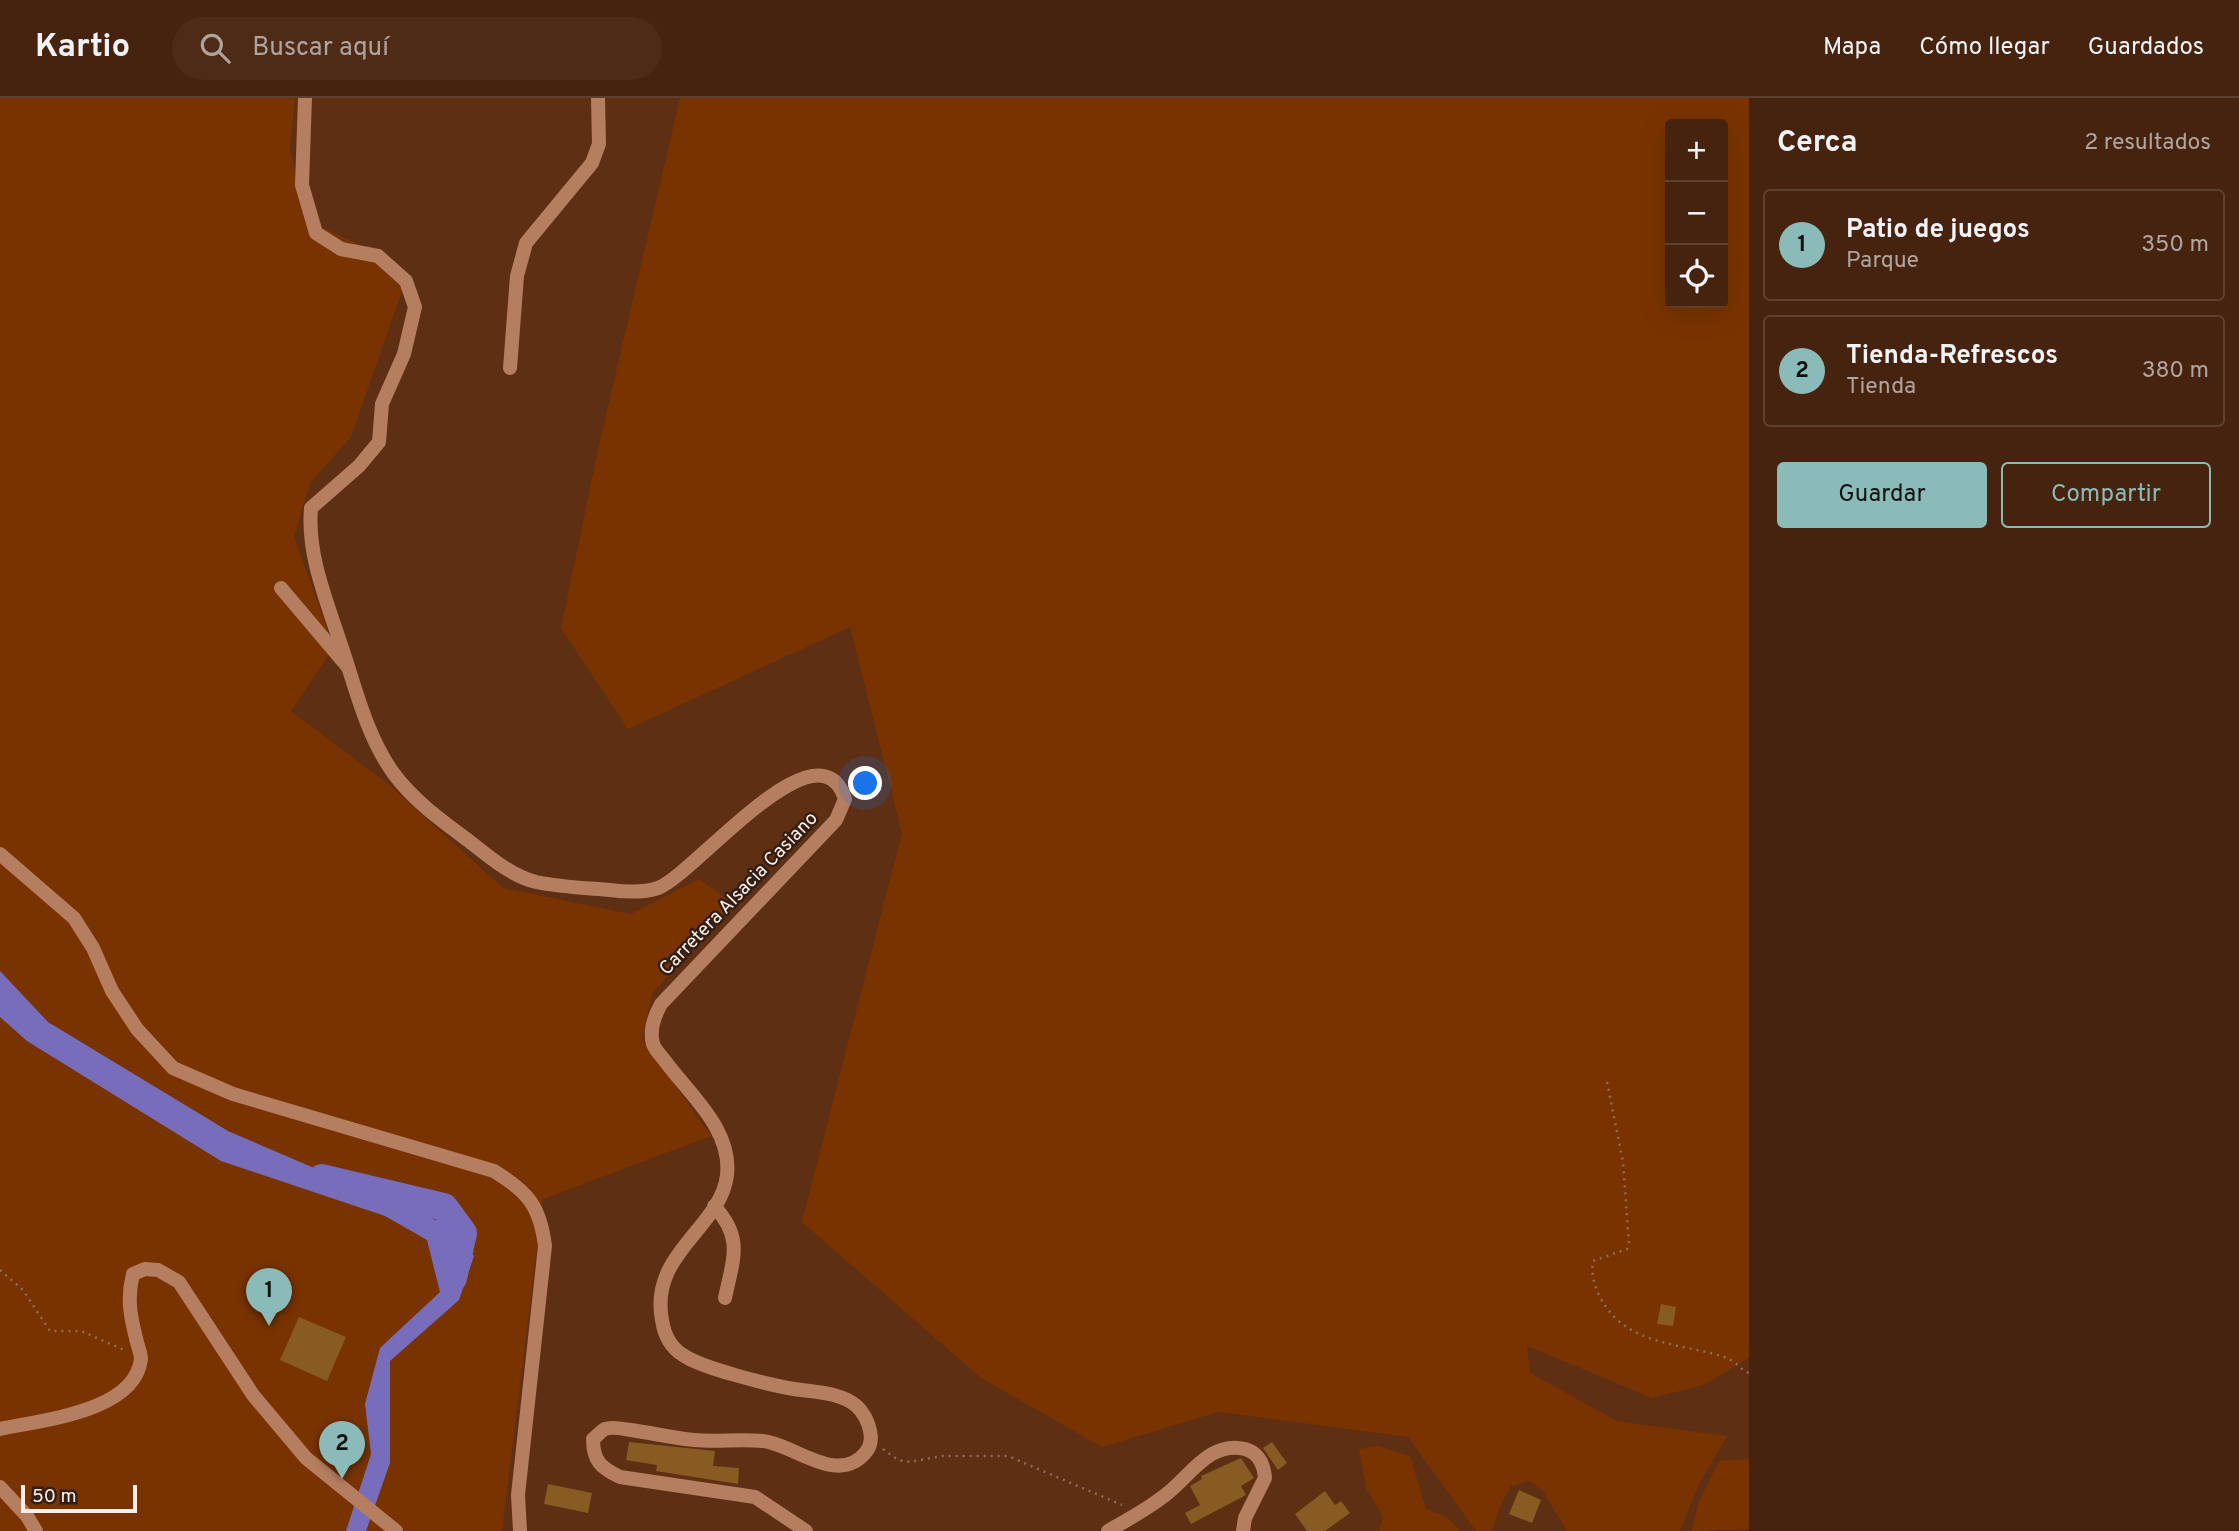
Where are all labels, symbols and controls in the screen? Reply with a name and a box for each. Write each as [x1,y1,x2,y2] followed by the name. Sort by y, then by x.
[172,17,662,80] search box
[35,27,130,69] text: Kartio
[196,29,234,67] icon: search
[252,32,389,65] text: Buscar aquí
[1823,33,1881,63] text: Mapa
[1919,33,2050,63] text: Cómo llegar
[2088,33,2204,63] text: Guardados
[1665,119,1728,308] map controls
[1665,119,1728,182] button: +
[1777,125,1857,162] text: Cerca
[2084,129,2211,158] text: 2 resultados
[1665,182,1728,245] button: −
[1846,214,2030,247] text: Patio de juegos
[1797,231,1807,260] text: 1
[2141,231,2209,260] text: 350 m
[1665,245,1728,308] button: locate
[1846,247,1919,276] text: Parque
[1846,340,2058,373] text: Tienda-Refrescos
[1795,357,1809,386] text: 2
[2142,357,2209,386] text: 380 m
[1846,373,1916,402] text: Tienda
[1777,462,1987,528] button: Guardar
[2001,462,2211,528] button: Compartir
[848,766,882,800] your location
[655,807,823,981] street label: Carretera Alsacia Casiano
[246,1268,292,1326] pin: 1
[319,1421,365,1479] pin: 2
[21,1482,136,1514] scale bar
[32,1485,77,1509] text: 50 m

